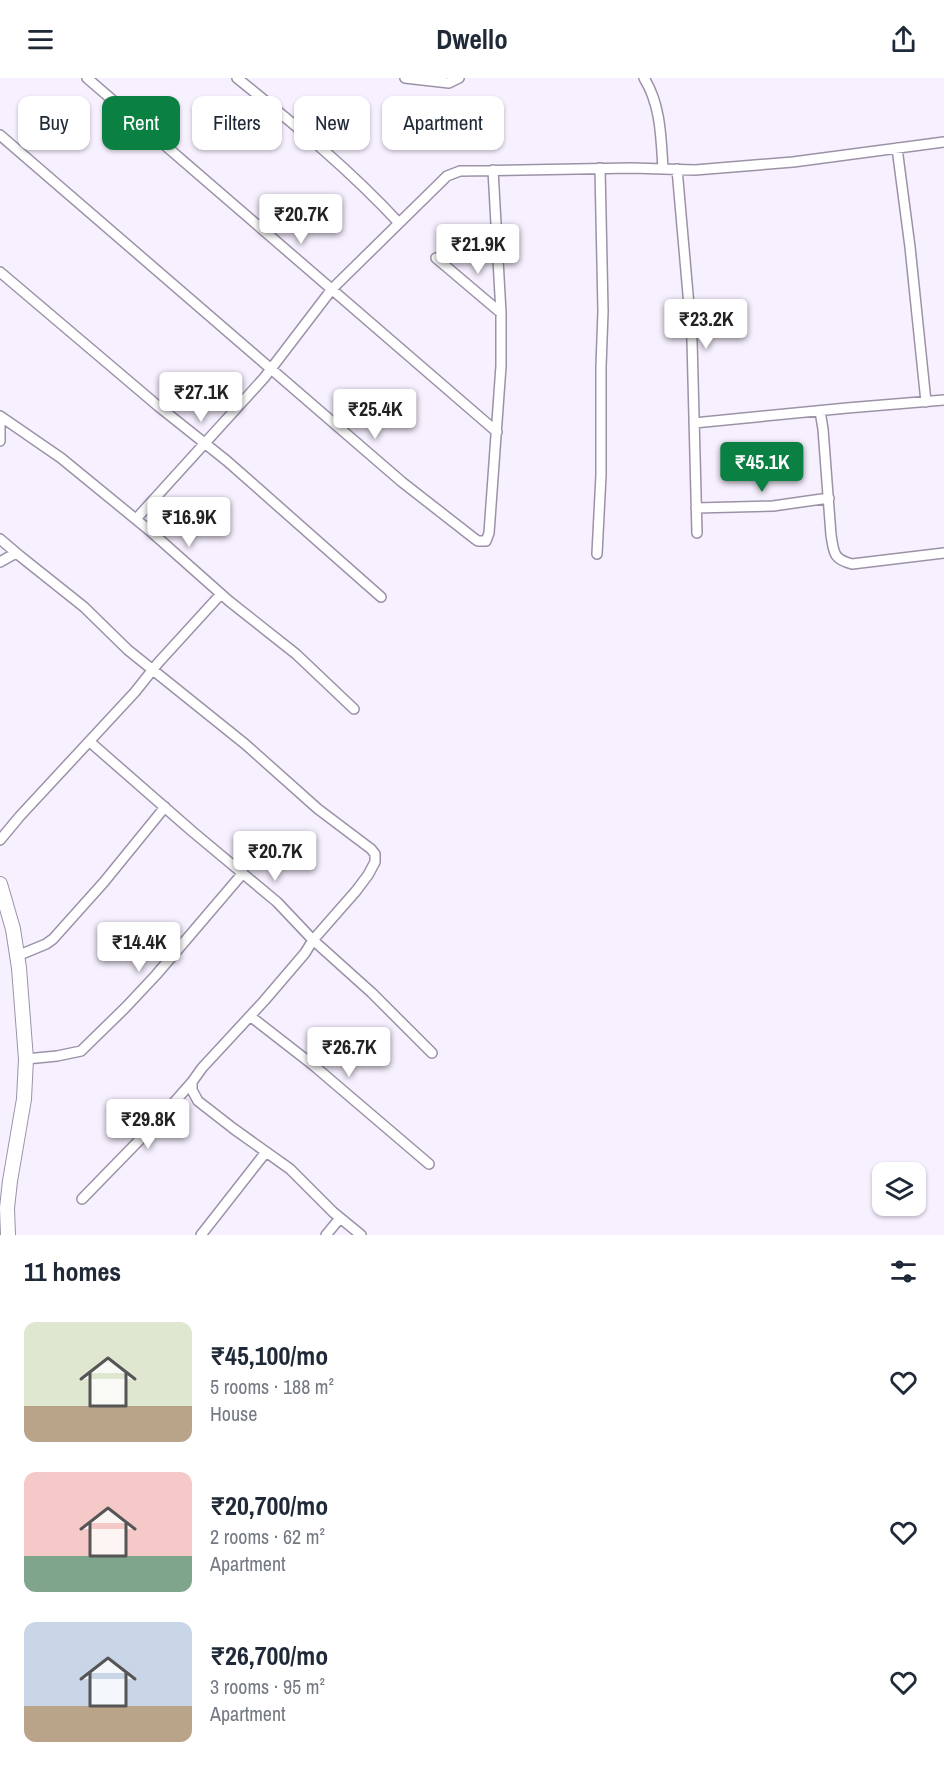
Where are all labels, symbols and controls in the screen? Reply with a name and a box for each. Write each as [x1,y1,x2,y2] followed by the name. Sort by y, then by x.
[436,21,508,57] text: Dwello
[24,23,57,56] icon: menu
[887,23,920,56] icon: share
[18,96,90,150] chip: Buy
[102,96,180,150] chip: Rent
[192,96,282,150] chip: Filters
[294,96,370,150] chip: New
[382,96,504,150] chip: Apartment
[252,194,350,245] pin: ₹20.7K
[273,200,329,227] text: ₹20.7K
[429,224,527,275] pin: ₹21.9K
[450,230,506,257] text: ₹21.9K
[657,299,755,350] pin: ₹23.2K
[678,305,734,332] text: ₹23.2K
[152,372,250,423] pin: ₹27.1K
[173,378,229,405] text: ₹27.1K
[326,389,424,440] pin: ₹25.4K
[347,395,403,422] text: ₹25.4K
[713,442,811,493] pin: ₹45.1K
[734,448,790,475] text: ₹45.1K
[140,497,238,548] pin: ₹16.9K
[161,503,217,530] text: ₹16.9K
[226,831,324,882] pin: ₹20.7K
[247,837,303,864] text: ₹20.7K
[90,922,188,973] pin: ₹14.4K
[111,928,167,955] text: ₹14.4K
[300,1027,398,1078] pin: ₹26.7K
[321,1033,377,1060] text: ₹26.7K
[99,1099,197,1150] pin: ₹29.8K
[120,1105,176,1132] text: ₹29.8K
[872,1162,926,1216] map controls
[872,1162,926,1216] button: layers
[24,1254,121,1289] text: 11 homes
[887,1255,920,1288] icon: filters
[210,1338,328,1373] text: ₹45,100/mo
[72,1346,144,1418] icon: home
[887,1366,920,1399] icon: heart
[210,1373,334,1400] text: 5 rooms · 188 m²
[210,1400,257,1427] text: House
[210,1488,328,1523] text: ₹20,700/mo
[72,1496,144,1568] icon: home
[887,1516,920,1549] icon: heart
[210,1523,325,1550] text: 2 rooms · 62 m²
[210,1550,286,1577] text: Apartment
[210,1638,328,1673] text: ₹26,700/mo
[72,1646,144,1718] icon: home
[887,1666,920,1699] icon: heart
[210,1673,325,1700] text: 3 rooms · 95 m²
[210,1700,286,1727] text: Apartment

